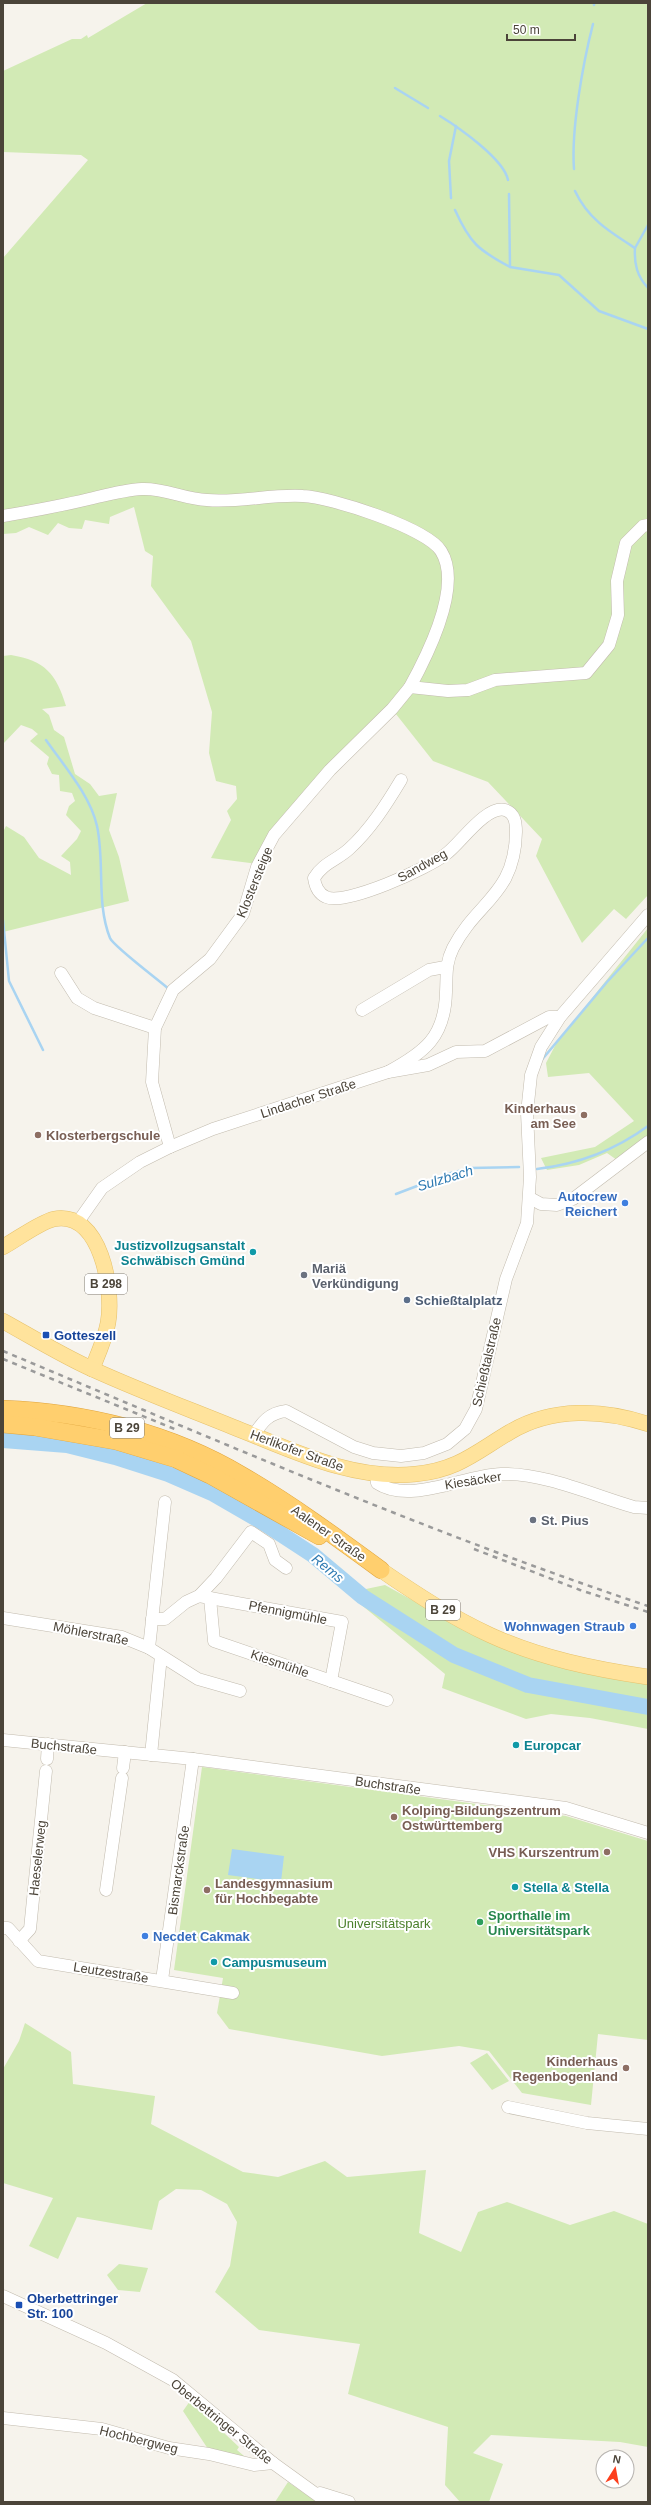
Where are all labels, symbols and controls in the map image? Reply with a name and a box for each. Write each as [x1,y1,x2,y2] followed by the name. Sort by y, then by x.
[507,16,575,42] scale bar
[513,23,540,37] text: 50 m
[233,845,275,920] street label: Klostersteige
[395,846,450,885] street label: Sandweg
[258,1076,358,1121] street label: Lindacher Straße
[504,1101,576,1131] place label: Kinderhaus am See
[579,1110,589,1120] marker: Kinderhaus am See
[46,1128,160,1143] place label: Klosterbergschule
[33,1130,43,1140] marker: Klosterbergschule
[415,1162,475,1194] water label: Sulzbach
[558,1189,618,1219] place label: Autocrew Reichert
[620,1198,630,1208] marker: Autocrew Reichert
[114,1238,246,1268] place label: Justizvollzugsanstalt Schwäbisch Gmünd
[248,1247,258,1257] marker: Justizvollzugsanstalt Schwäbisch Gmünd
[312,1261,399,1291] place label: Mariä Verkündigung
[299,1270,309,1280] marker: Mariä Verkündigung
[85,1274,127,1294] road number: B 298
[415,1293,503,1308] place label: Schießtalplatz
[402,1295,412,1305] marker: Schießtalplatz
[469,1316,504,1408] street label: Schießtalstraße
[54,1328,116,1343] place label: Gotteszell
[41,1330,51,1340] marker: Gotteszell
[110,1418,144,1438] road number: B 29
[248,1427,346,1474] street label: Herlikofer Straße
[444,1469,503,1492] street label: Kiesäcker
[289,1502,369,1565] street label: Aalener Straße
[541,1513,589,1528] place label: St. Pius
[528,1515,538,1525] marker: St. Pius
[309,1550,347,1586] water label: Rems
[247,1598,328,1627] street label: Pfennigmühle
[426,1600,460,1620] road number: B 29
[52,1619,130,1648] street label: Möhlerstraße
[504,1619,625,1634] place label: Wohnwagen Straub
[628,1621,638,1631] marker: Wohnwagen Straub
[249,1646,311,1680] street label: Kiesmühle
[30,1736,98,1757] street label: Buchstraße
[524,1738,581,1753] place label: Europcar
[511,1740,521,1750] marker: Europcar
[354,1773,422,1798] street label: Buchstraße
[402,1803,561,1833] place label: Kolping-Bildungszentrum Ostwürttemberg
[389,1812,399,1822] marker: Kolping-Bildungszentrum Ostwürttemberg
[26,1820,49,1897] street label: Haeselerweg
[165,1824,192,1916] street label: Bismarckstraße
[488,1845,599,1860] place label: VHS Kurszentrum
[602,1847,612,1857] marker: VHS Kurszentrum
[215,1876,333,1906] place label: Landesgymnasium für Hochbegabte
[523,1880,610,1895] place label: Stella & Stella
[510,1882,520,1892] marker: Stella & Stella
[202,1885,212,1895] marker: Landesgymnasium für Hochbegabte
[488,1908,591,1938] place label: Sporthalle im Universitätspark
[337,1916,431,1931] park label: Universitätspark
[475,1917,485,1927] marker: Sporthalle im Universitätspark
[153,1929,251,1944] place label: Necdet Cakmak
[140,1931,150,1941] marker: Necdet Cakmak
[222,1955,327,1970] place label: Campusmuseum
[209,1957,219,1967] marker: Campusmuseum
[72,1959,150,1986] street label: Leutzestraße
[513,2054,618,2084] place label: Kinderhaus Regenbogenland
[621,2063,631,2073] marker: Kinderhaus Regenbogenland
[27,2291,118,2321] place label: Oberbettringer Str. 100
[14,2300,24,2310] marker: Oberbettringer Str. 100
[168,2376,276,2467] street label: Oberbettringer Straße
[98,2423,180,2456] street label: Hochbergweg
[595,2449,635,2489] north arrow
[612,2453,622,2466] text: N

